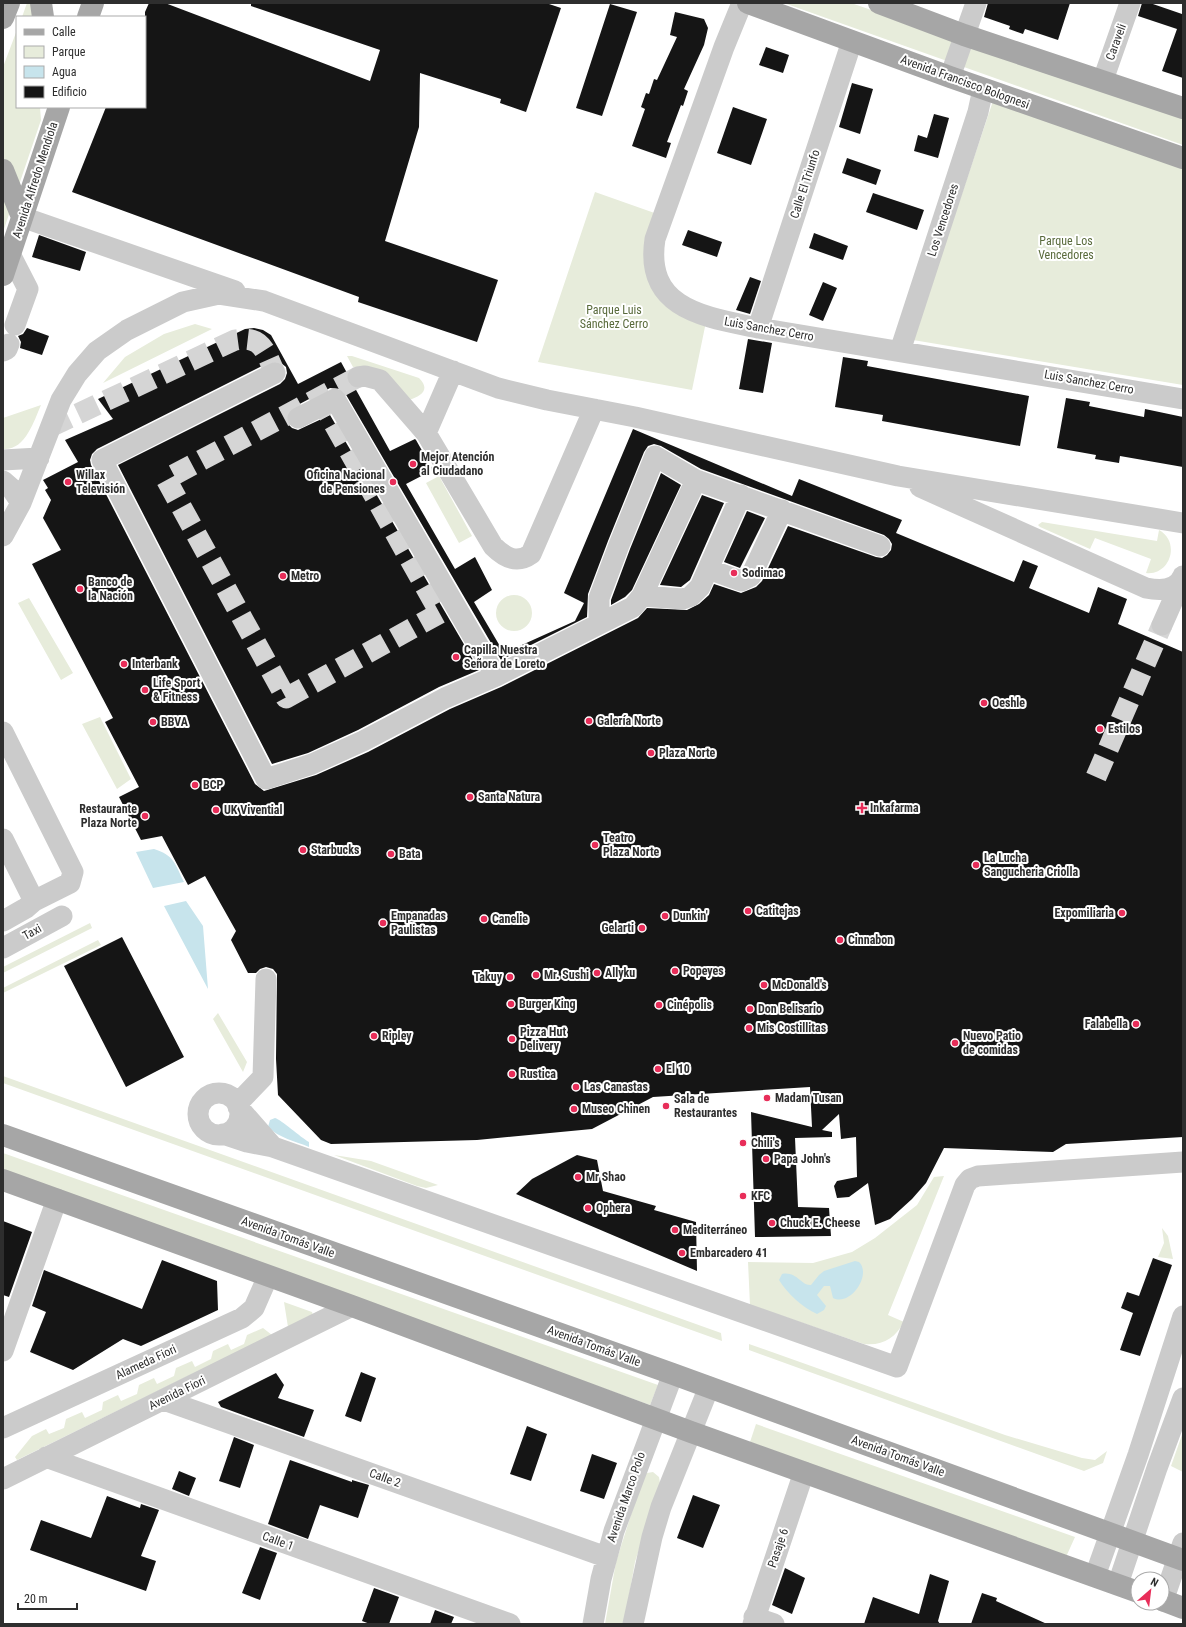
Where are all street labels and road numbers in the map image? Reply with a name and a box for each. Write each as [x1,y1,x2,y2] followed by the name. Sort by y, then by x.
[1103,22,1129,62] street label: Caraveli
[899,52,1031,112] street label: Avenida Francisco Bolognesi
[10,120,60,240] street label: Avenida Alfredo Mendiola
[787,148,823,220] street label: Calle El Triunfo
[925,182,961,258] street label: Los Vencedores
[723,314,815,344] street label: Luis Sanchez Cerro
[1043,367,1135,397] street label: Luis Sanchez Cerro
[20,921,44,943] street label: Taxi
[239,1214,337,1260] street label: Avenida Tomás Valle
[545,1323,643,1369] street label: Avenida Tomás Valle
[113,1342,179,1382] street label: Alameda Fiori
[146,1373,208,1413] street label: Avenida Fiori
[849,1433,947,1479] street label: Avenida Tomás Valle
[604,1450,648,1544] street label: Avenida Marco Polo
[367,1466,403,1490] street label: Calle 2
[765,1526,791,1569] street label: Pasaje 6
[260,1529,296,1553] street label: Calle 1

